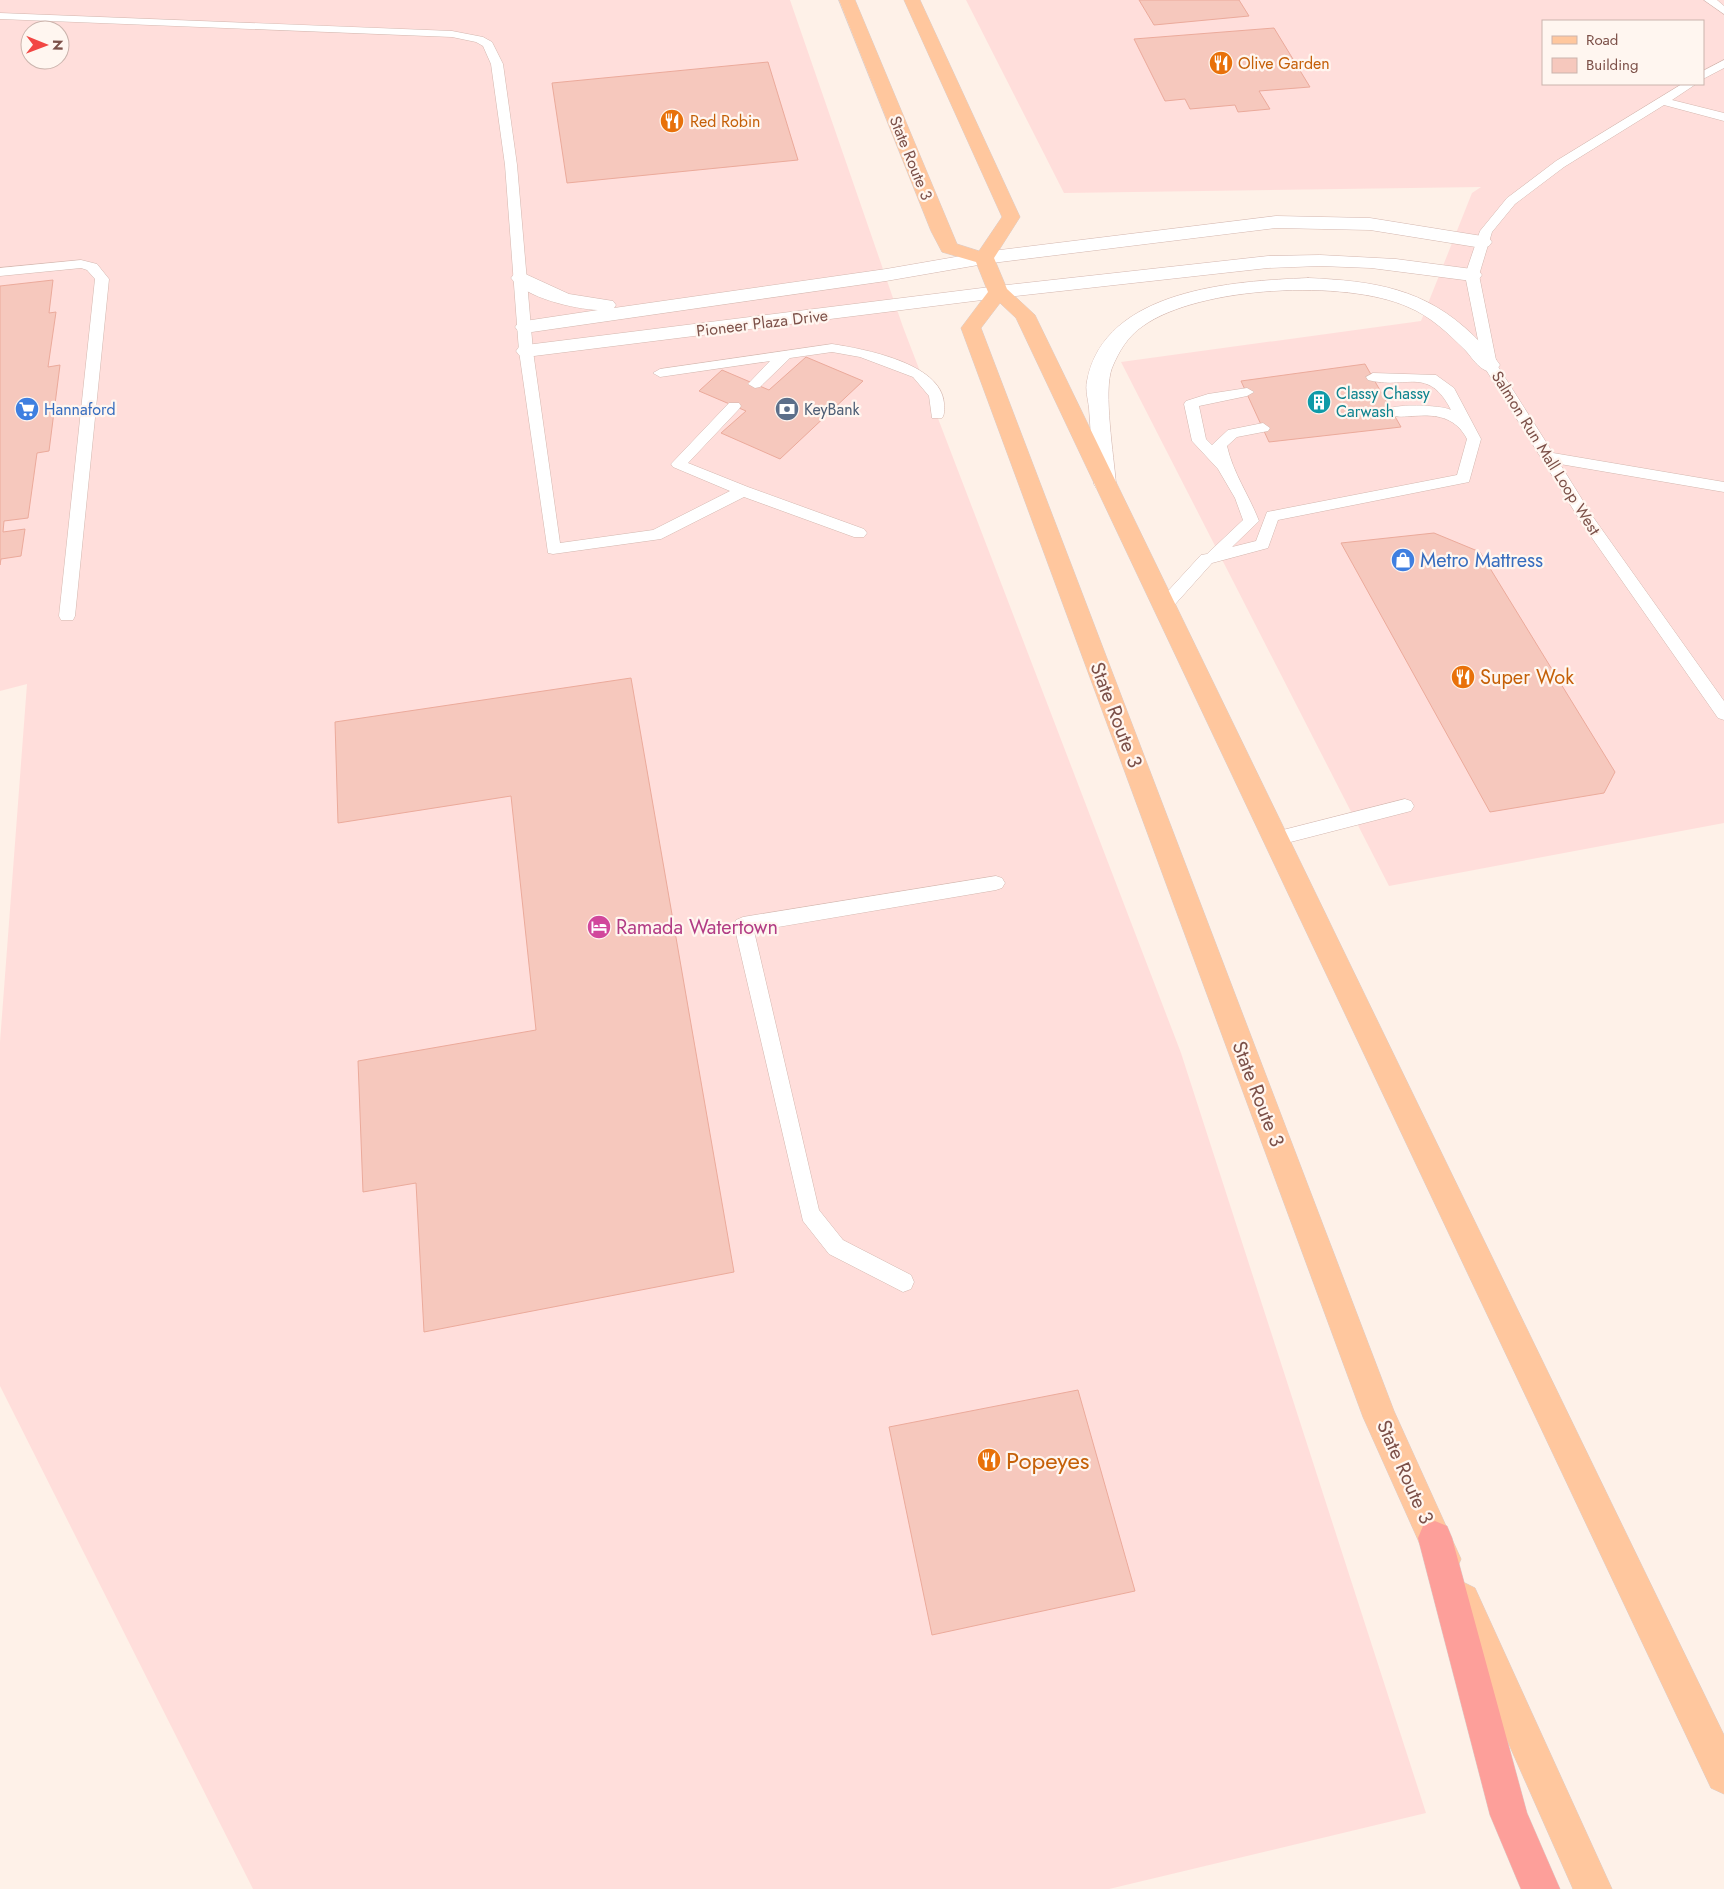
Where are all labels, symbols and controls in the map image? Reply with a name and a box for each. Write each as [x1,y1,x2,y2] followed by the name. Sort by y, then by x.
[20,20,70,70] north arrow
[1542,20,1704,85] legend
[1586,29,1618,51] text: Road
[48,39,68,51] text: N
[1208,50,1234,76] restaurant icon: Olive Garden
[1238,52,1330,75] place label: Olive Garden
[1586,54,1638,76] text: Building
[659,108,685,134] restaurant icon: Red Robin
[690,110,761,133] place label: Red Robin
[884,112,938,204] street label: State Route 3
[695,304,829,342] street label: Pioneer Plaza Drive
[1486,367,1606,540] street label: Salmon Run Mall Loop West
[1336,382,1431,423] place label: Classy Chassy Carwash
[1306,389,1332,415] building icon: Classy Chassy Carwash
[14,396,40,422] supermarket icon: Hannaford
[774,396,800,422] bank icon: KeyBank
[44,398,116,421] place label: Hannaford
[804,398,861,421] place label: KeyBank
[1420,546,1543,575] place label: Metro Mattress
[1390,547,1416,573] shop icon: Metro Mattress
[1083,658,1149,772] street label: State Route 3
[1480,663,1574,692] place label: Super Wok
[1450,664,1476,690] restaurant icon: Super Wok
[616,913,778,942] place label: Ramada Watertown
[586,914,612,940] hotel icon: Ramada Watertown
[1225,1037,1291,1151] street label: State Route 3
[1369,1415,1441,1529] street label: State Route 3
[1006,1443,1089,1478] place label: Popeyes
[976,1447,1002,1473] restaurant icon: Popeyes

